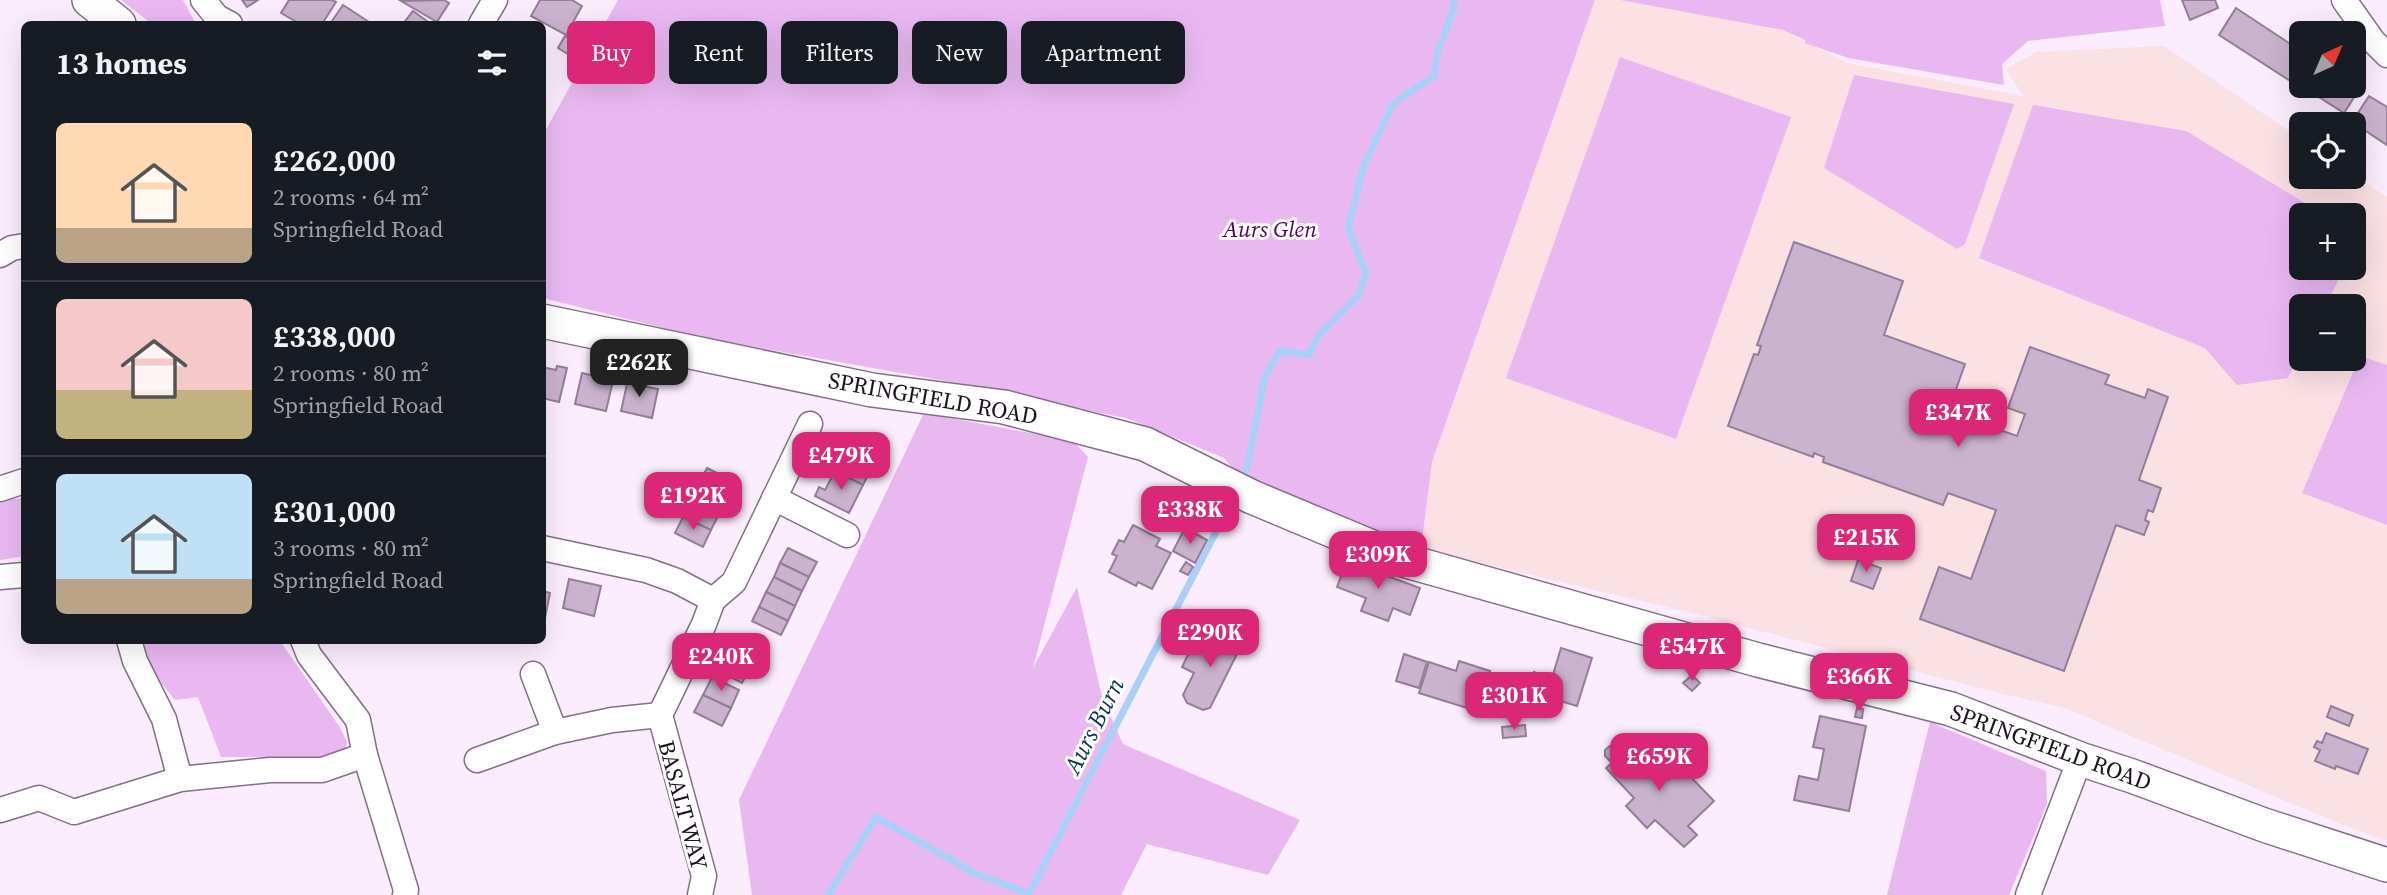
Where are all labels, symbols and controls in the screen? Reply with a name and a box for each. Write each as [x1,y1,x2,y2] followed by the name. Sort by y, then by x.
[567,21,655,84] chip: Buy
[669,21,767,84] chip: Rent
[781,21,898,84] chip: Filters
[912,21,1007,84] chip: New
[1021,21,1185,84] chip: Apartment
[2289,21,2366,98] north arrow
[2289,21,2366,371] map controls
[56,43,187,84] text: 13 homes
[473,44,511,82] icon: filters
[2289,112,2366,189] button: locate
[273,140,396,181] text: £262,000
[112,151,196,235] icon: home
[273,181,429,213] text: 2 rooms · 64 m²
[2289,203,2366,280] button: +
[273,213,443,245] text: Springfield Road
[1221,213,1317,245] park label: Aurs Glen
[2289,294,2366,371] button: −
[273,316,396,357] text: £338,000
[112,327,196,411] icon: home
[590,340,688,399] pin: £262K
[606,346,672,378] text: £262K
[273,357,429,389] text: 2 rooms · 80 m²
[826,364,1040,432] street label: SPRINGFIELD ROAD
[273,389,443,421] text: Springfield Road
[1909,390,2007,449] pin: £347K
[1925,396,1991,428] text: £347K
[792,433,890,492] pin: £479K
[808,439,874,471] text: £479K
[644,472,742,532] pin: £192K
[660,479,726,511] text: £192K
[1141,486,1239,546] pin: £338K
[273,491,396,532] text: £301,000
[1157,493,1223,525] text: £338K
[112,502,196,586] icon: home
[1817,514,1915,574] pin: £215K
[1833,521,1899,553] text: £215K
[273,532,429,564] text: 3 rooms · 80 m²
[1329,532,1427,591] pin: £309K
[1345,538,1411,570] text: £309K
[273,564,443,596] text: Springfield Road
[1161,610,1259,669] pin: £290K
[1177,616,1243,648] text: £290K
[1643,624,1741,683] pin: £547K
[1659,630,1725,662] text: £547K
[672,634,770,693] pin: £240K
[688,640,754,672] text: £240K
[1810,654,1908,713] pin: £366K
[1826,660,1892,692] text: £366K
[1054,672,1132,781] water label: Aurs Burn
[1465,672,1563,732] pin: £301K
[1481,679,1547,711] text: £301K
[1946,696,2156,798] street label: SPRINGFIELD ROAD
[1610,734,1708,793] pin: £659K
[650,737,716,874] street label: BASALT WAY
[1626,740,1692,772] text: £659K

